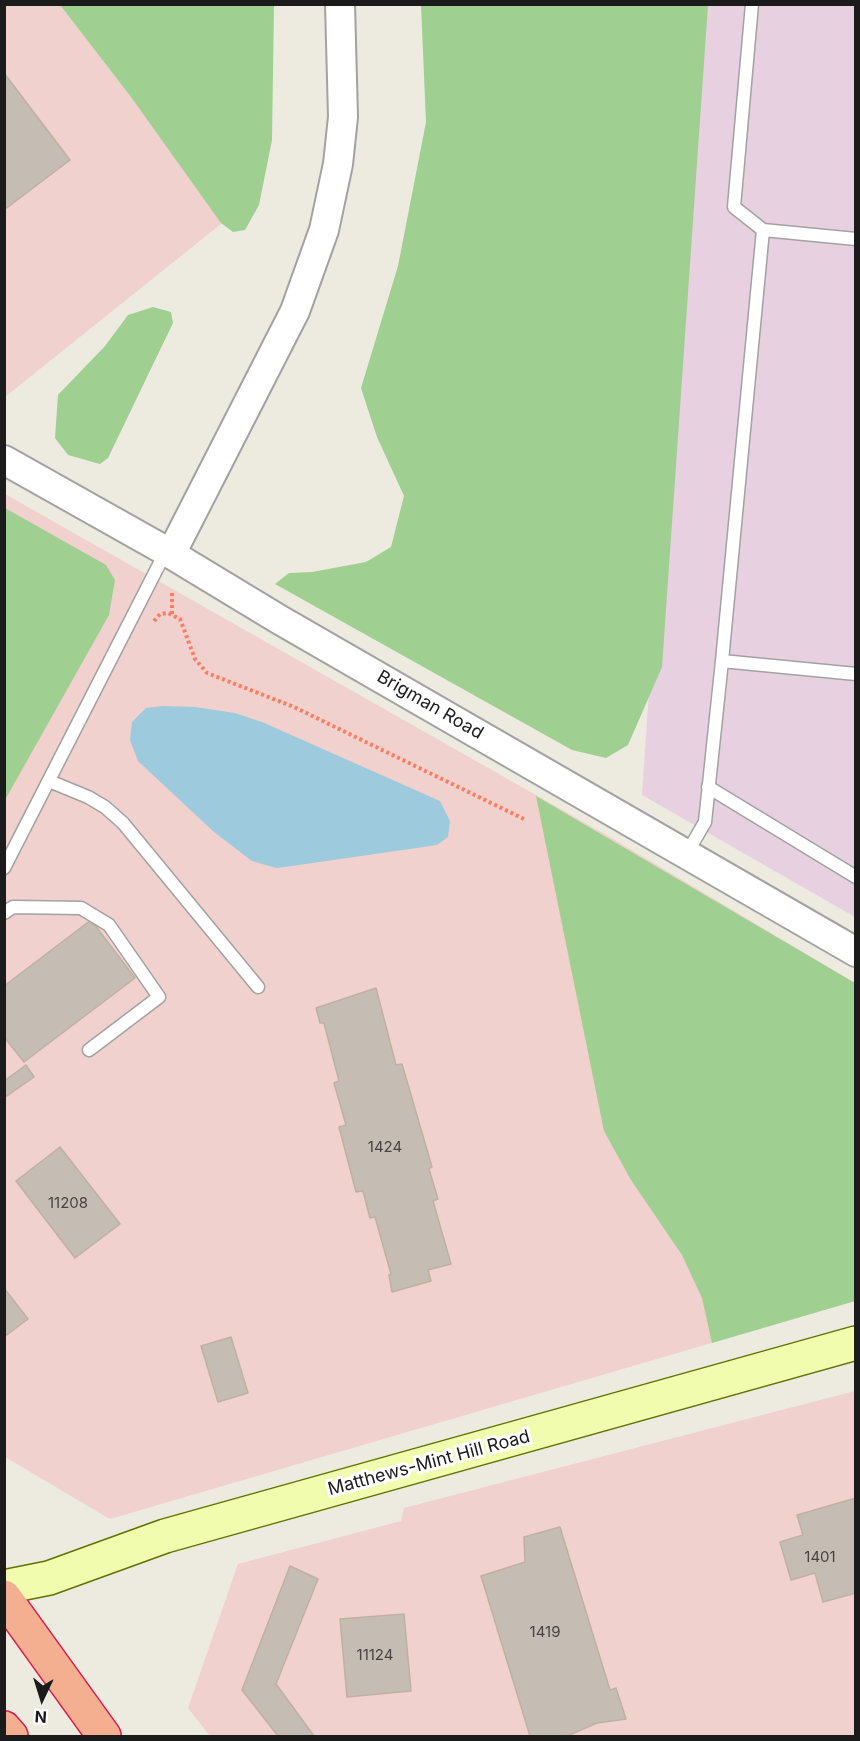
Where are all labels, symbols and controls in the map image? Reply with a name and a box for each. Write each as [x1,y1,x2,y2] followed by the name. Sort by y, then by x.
[373,666,487,744] street label: Brigman Road
[368,1138,402,1156] house number: 1424
[48,1194,88,1212] house number: 11208
[326,1426,532,1500] street label: Matthews-Mint Hill Road
[804,1548,836,1566] house number: 1401
[530,1623,560,1641] house number: 1419
[357,1646,393,1664] house number: 11124
[12,1669,72,1729] north arrow
[34,1707,48,1727] text: N

